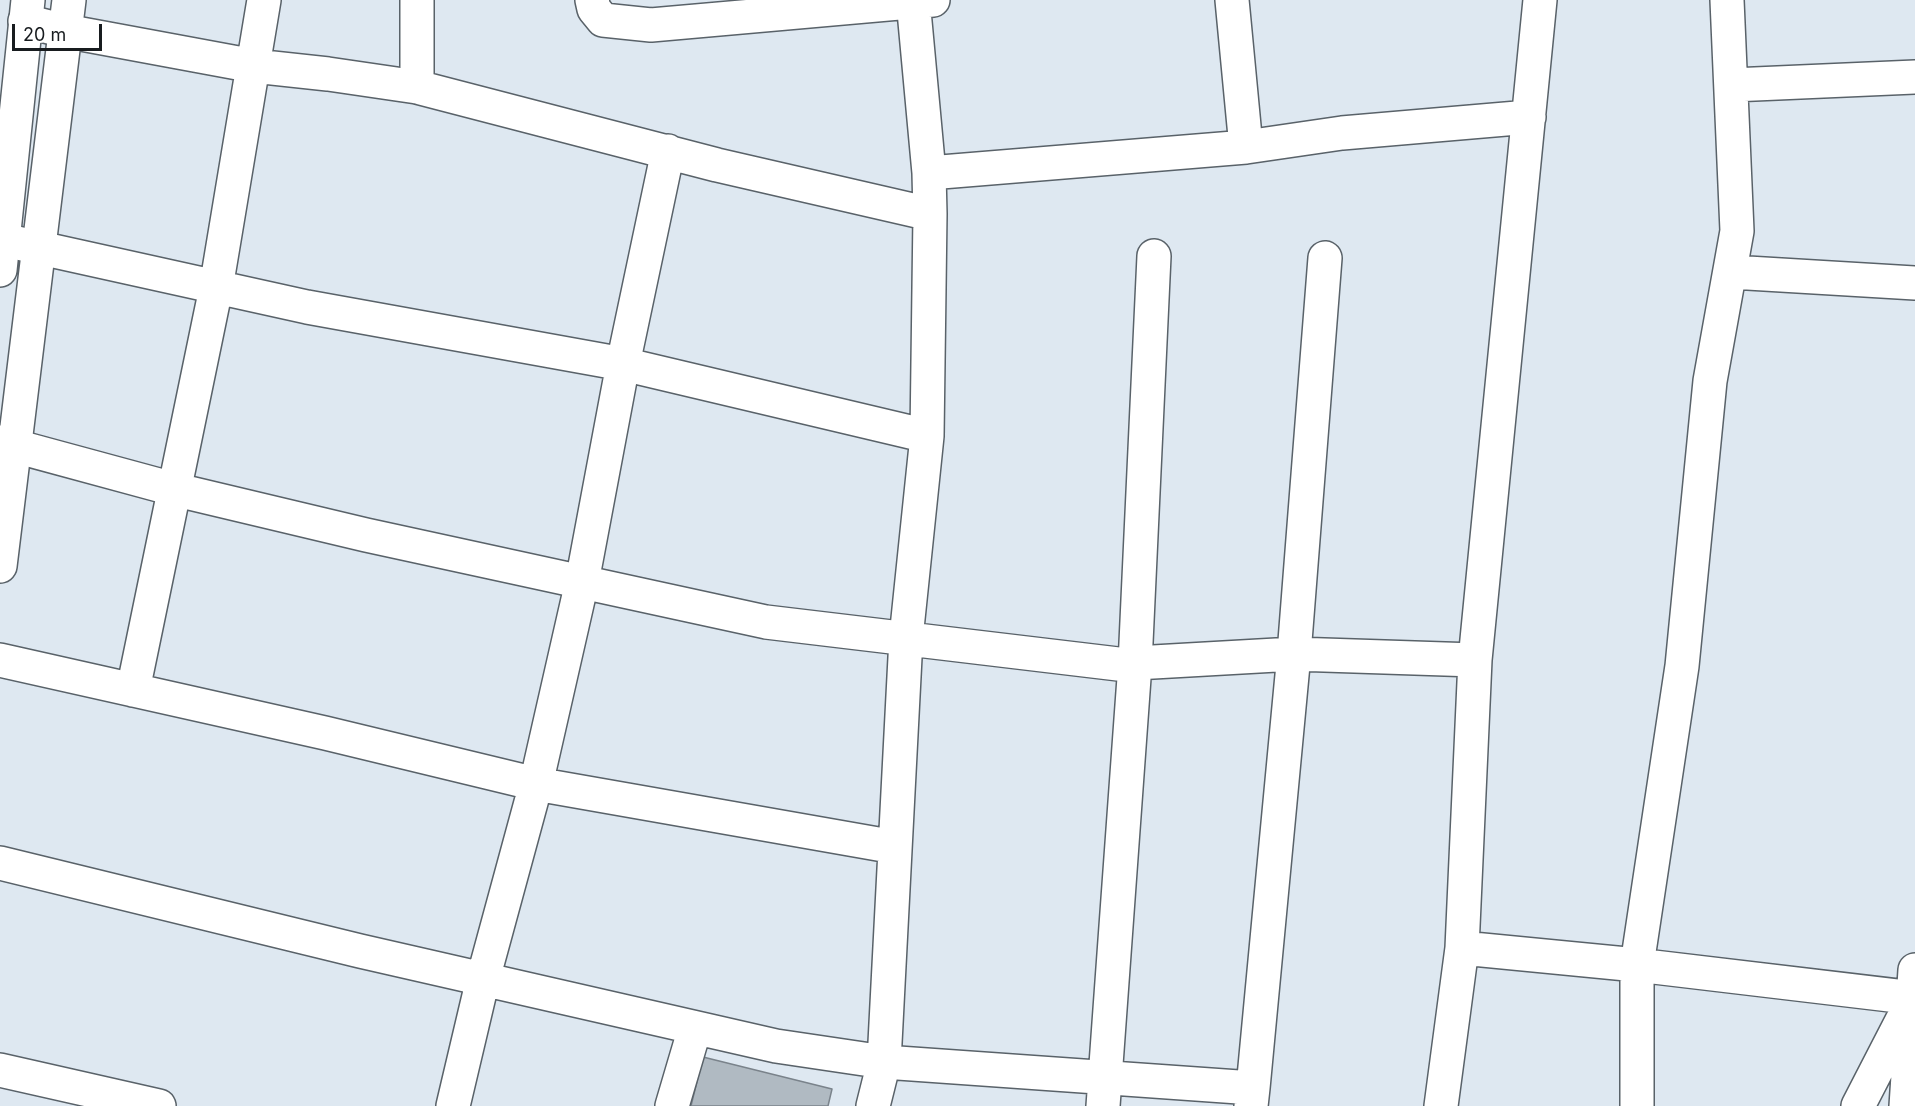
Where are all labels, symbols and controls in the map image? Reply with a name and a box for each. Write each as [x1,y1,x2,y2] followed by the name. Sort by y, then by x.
[15,12,105,50] scale bar
[23,24,66,45] text: 20 m

